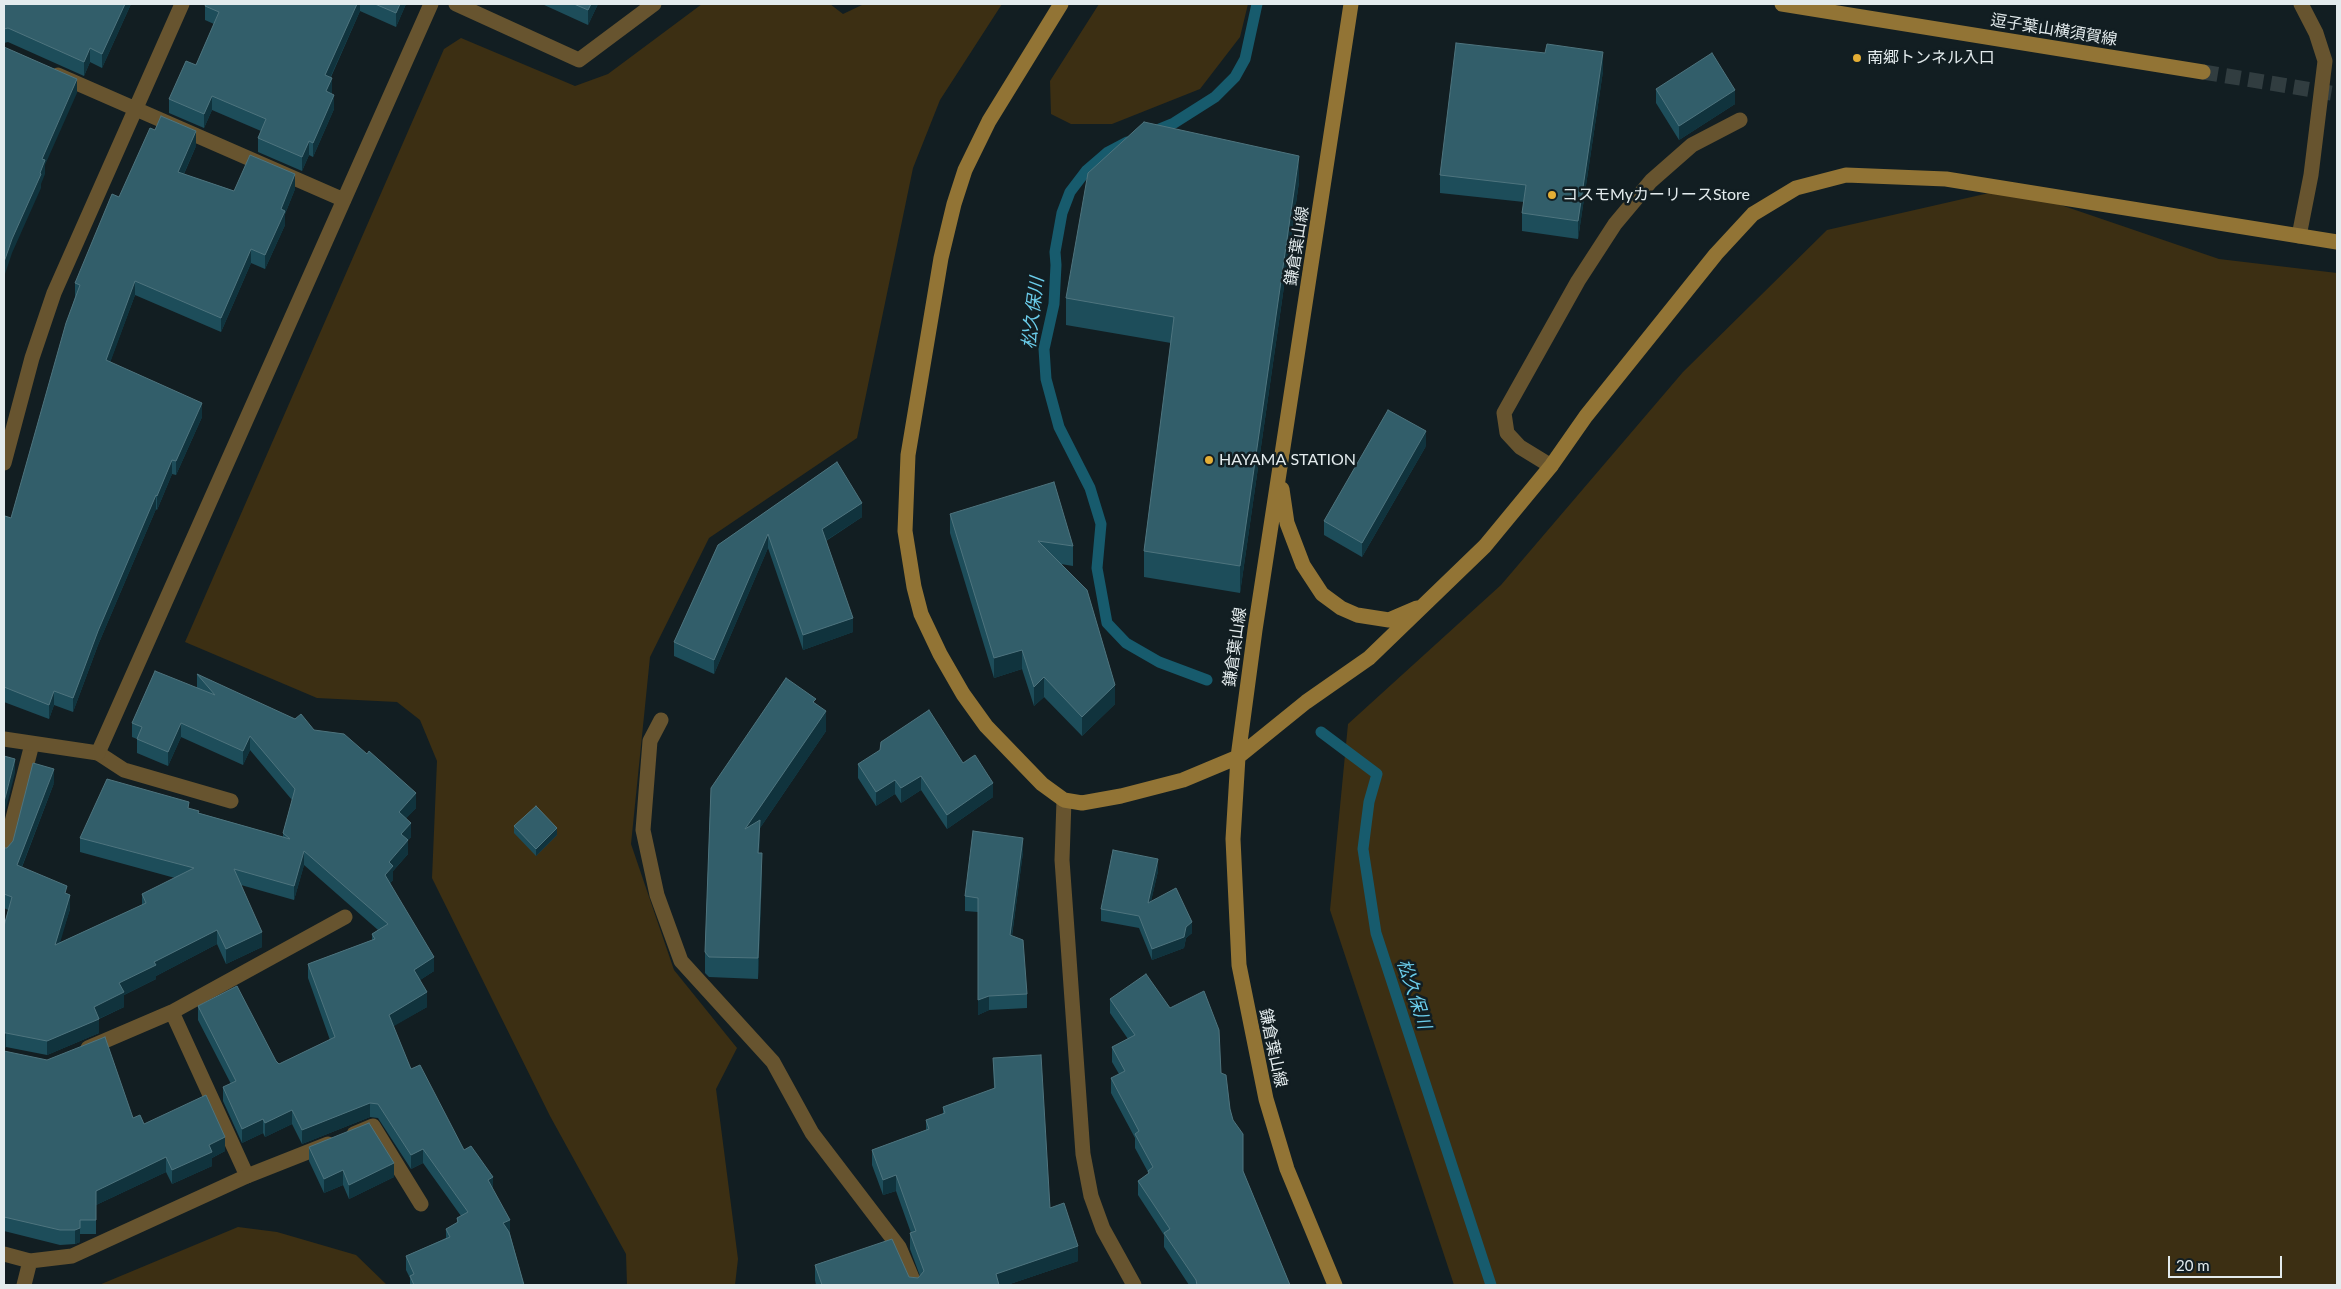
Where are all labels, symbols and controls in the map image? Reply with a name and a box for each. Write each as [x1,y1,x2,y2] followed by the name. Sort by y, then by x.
[1989,11,2119,49] street label: 逗子葉山横須賀線
[1867,48,1995,68] place label: 南郷トンネル入口
[1851,52,1863,64] marker: 南郷トンネル入口
[1562,185,1750,205] place label: コスモMyカーリースStore
[1546,189,1558,201] marker: コスモMyカーリースStore
[1281,205,1313,287] street label: 鎌倉葉山線
[1018,276,1048,350] water label: 松久保川
[1219,450,1356,470] place label: HAYAMA STATION
[1203,454,1215,466] marker: HAYAMA STATION
[1220,606,1250,688] street label: 鎌倉葉山線
[1393,956,1435,1032] water label: 松久保川
[1255,1007,1291,1089] street label: 鎌倉葉山線
[2171,1246,2285,1278] scale bar
[2176,1256,2210,1274] text: 20 m

